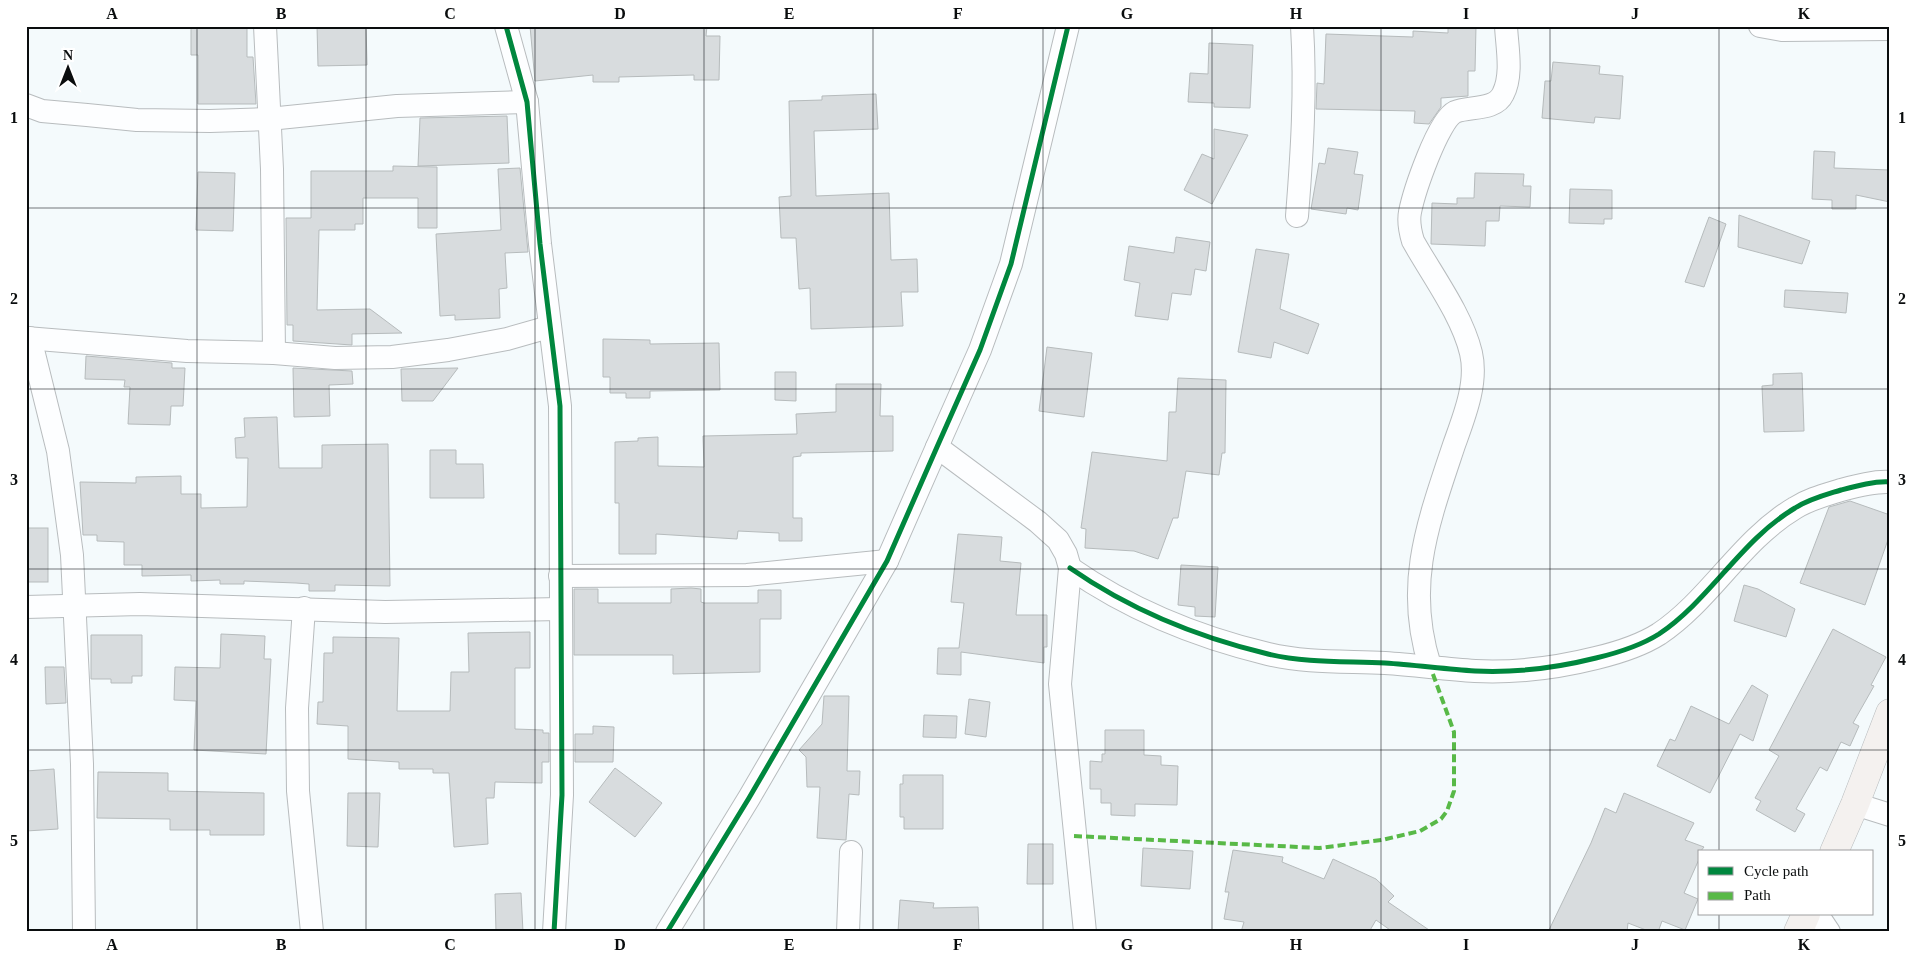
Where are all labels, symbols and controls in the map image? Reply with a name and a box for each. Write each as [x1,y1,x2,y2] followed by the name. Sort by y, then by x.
[106,5,118,22] text: A
[276,5,287,22] text: B
[444,5,456,22] text: C
[614,5,626,22] text: D
[784,5,794,22] text: E
[953,5,963,22] text: F
[1121,5,1134,22] text: G
[1290,5,1303,22] text: H
[1463,5,1469,22] text: I
[1631,5,1639,22] text: J
[1798,5,1811,22] text: K
[42,42,92,92] north arrow
[63,48,73,63] text: N
[10,109,18,126] text: 1
[1898,109,1906,126] text: 1
[10,290,18,307] text: 2
[1898,290,1906,307] text: 2
[10,471,18,488] text: 3
[1898,471,1906,488] text: 3
[10,651,18,668] text: 4
[1898,651,1906,668] text: 4
[10,832,18,849] text: 5
[1898,832,1906,849] text: 5
[1698,850,1874,916] legend
[1744,863,1809,879] text: Cycle path
[1744,887,1771,903] text: Path
[106,936,118,953] text: A
[276,936,287,953] text: B
[444,936,456,953] text: C
[614,936,626,953] text: D
[784,936,794,953] text: E
[953,936,963,953] text: F
[1121,936,1134,953] text: G
[1290,936,1303,953] text: H
[1463,936,1469,953] text: I
[1631,936,1639,953] text: J
[1798,936,1811,953] text: K

